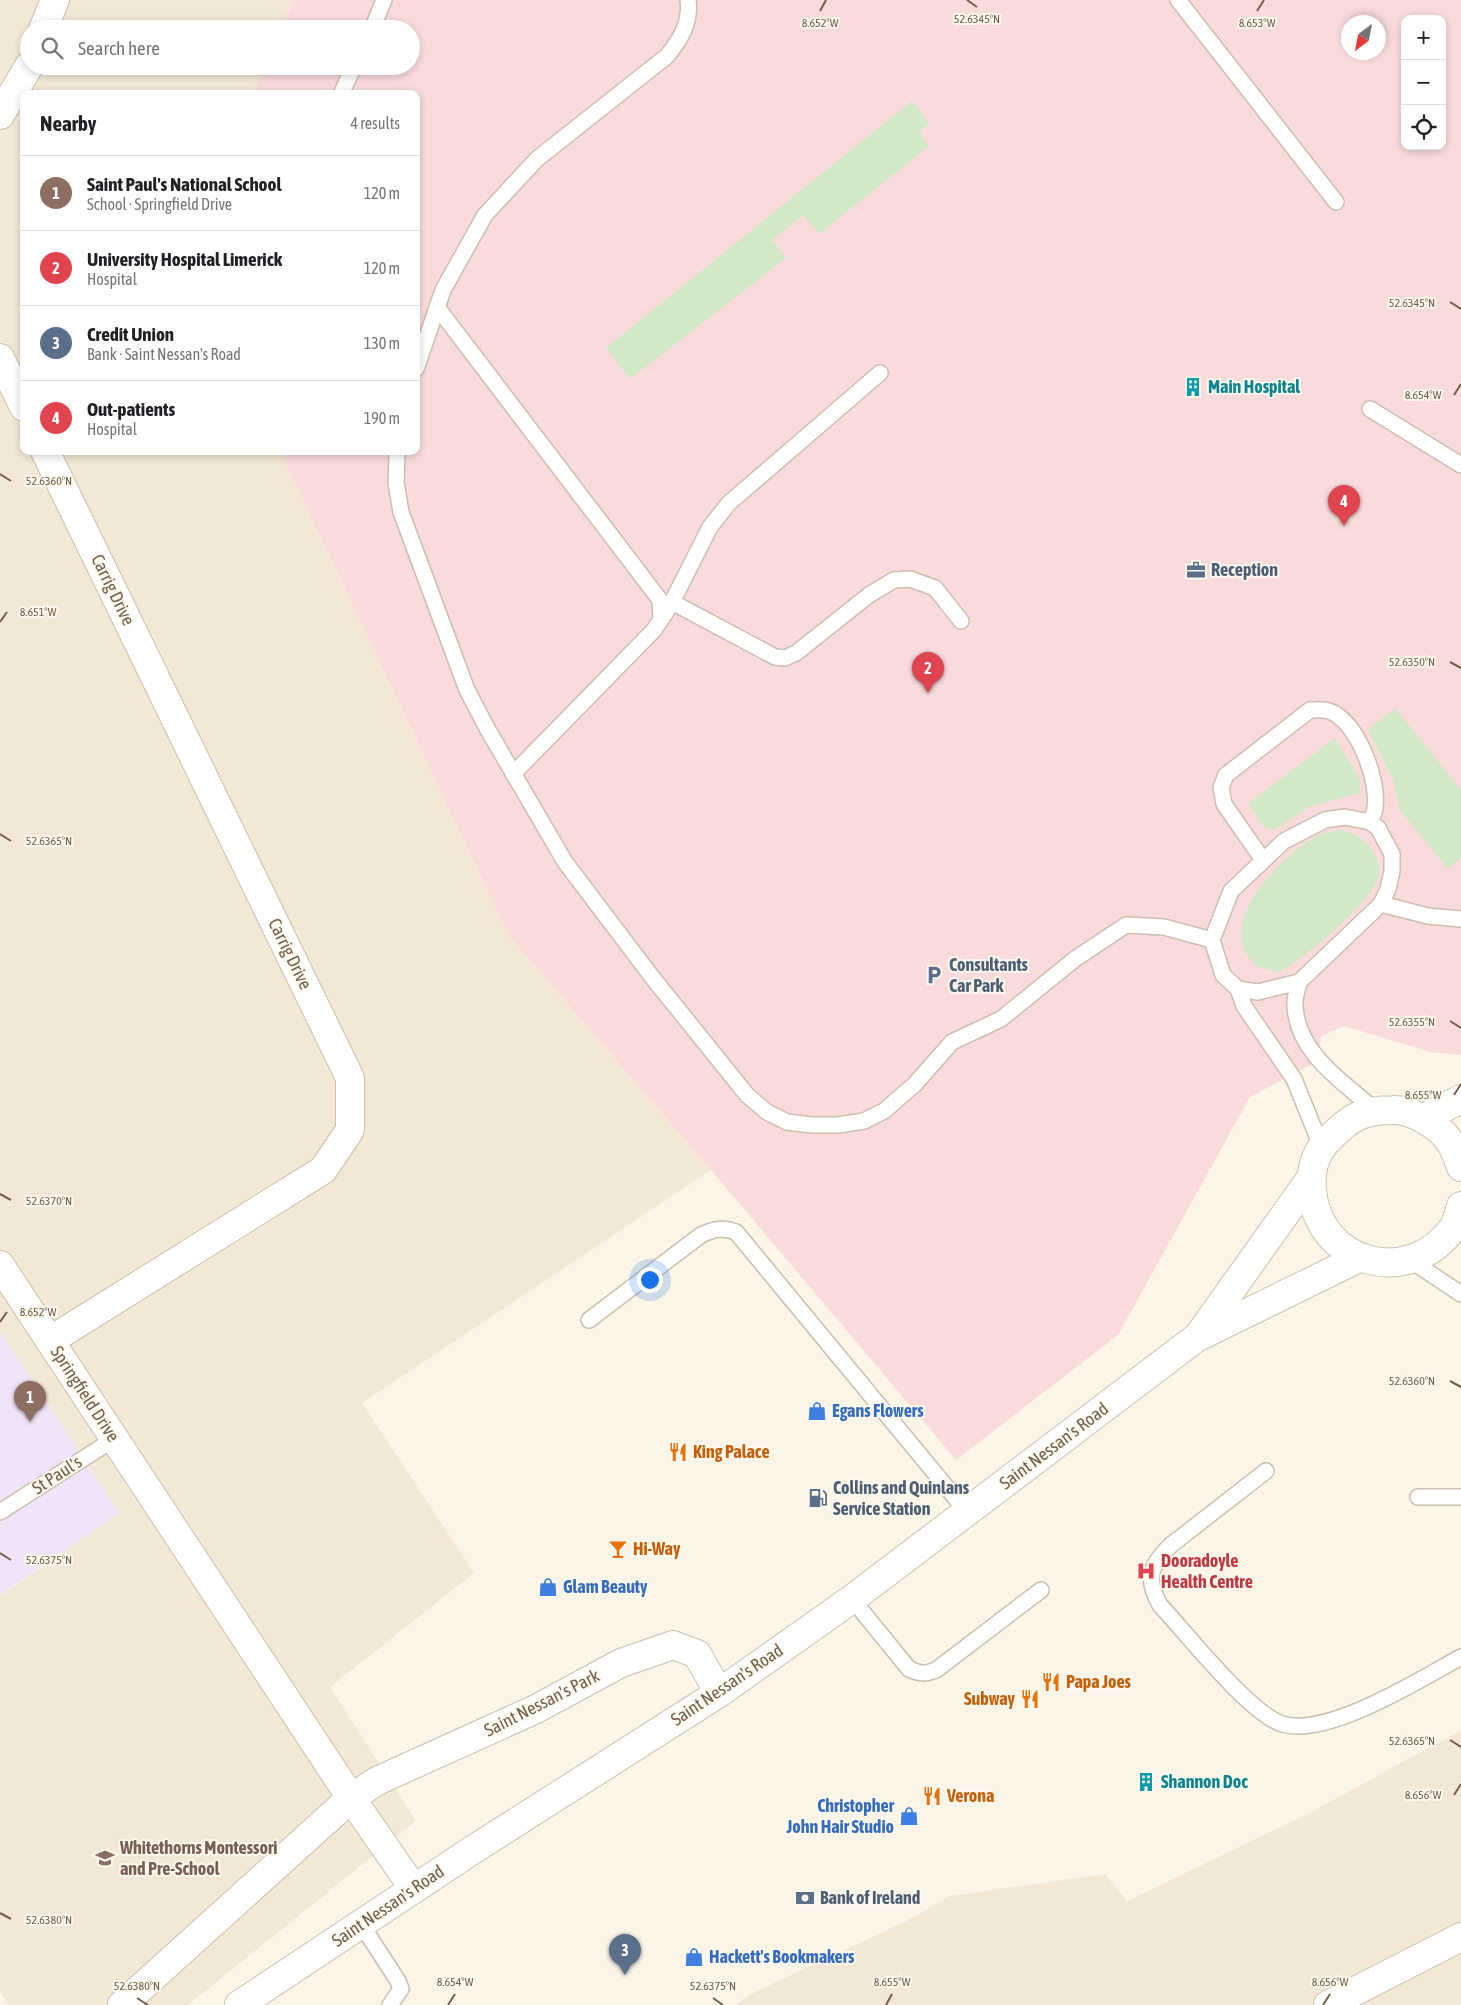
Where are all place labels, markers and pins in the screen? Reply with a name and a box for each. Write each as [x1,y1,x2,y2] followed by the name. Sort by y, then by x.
[1182,376,1204,398] building icon: Main Hospital
[1208,376,1300,397] place label: Main Hospital
[1328,485,1360,526] pin: 4
[1185,559,1207,581] office icon: Reception
[1211,559,1278,580] place label: Reception
[912,652,944,693] pin: 2
[949,954,1029,996] place label: Consultants Car Park
[923,964,945,986] parking icon: Consultants Car Park
[14,1381,46,1422] pin: 1
[806,1400,828,1422] shop icon: Egans Flowers
[832,1400,924,1421] place label: Egans Flowers
[667,1441,689,1463] restaurant icon: King Palace
[693,1441,770,1462] place label: King Palace
[833,1477,970,1519] place label: Collins and Quinlans Service Station
[807,1487,829,1509] fuel station icon: Collins and Quinlans Service Station
[607,1538,629,1560] bar icon: Hi-Way
[633,1538,681,1559] place label: Hi-Way
[1161,1550,1253,1592] place label: Dooradoyle Health Centre
[1135,1560,1157,1582] hospital icon: Dooradoyle Health Centre
[537,1576,559,1598] shop icon: Glam Beauty
[563,1576,648,1597] place label: Glam Beauty
[1040,1671,1062,1693] restaurant icon: Papa Joes
[1066,1671,1132,1692] place label: Papa Joes
[964,1688,1016,1709] place label: Subway
[1019,1688,1041,1710] restaurant icon: Subway
[1135,1771,1157,1793] building icon: Shannon Doc
[1161,1771,1248,1792] place label: Shannon Doc
[921,1785,943,1807] restaurant icon: Verona
[946,1785,994,1806] place label: Verona
[786,1795,895,1837] place label: Christopher John Hair Studio
[898,1805,920,1827] shop icon: Christopher John Hair Studio
[119,1837,277,1879] place label: Whitethorns Montessori and Pre-School
[94,1847,116,1869] school or university icon: Whitethorns Montessori and Pre-School
[794,1887,816,1909] bank icon: Bank of Ireland
[820,1887,920,1908] place label: Bank of Ireland
[609,1934,641,1975] pin: 3
[683,1946,705,1968] shop icon: Hackett's Bookmakers
[709,1946,855,1967] place label: Hackett's Bookmakers

